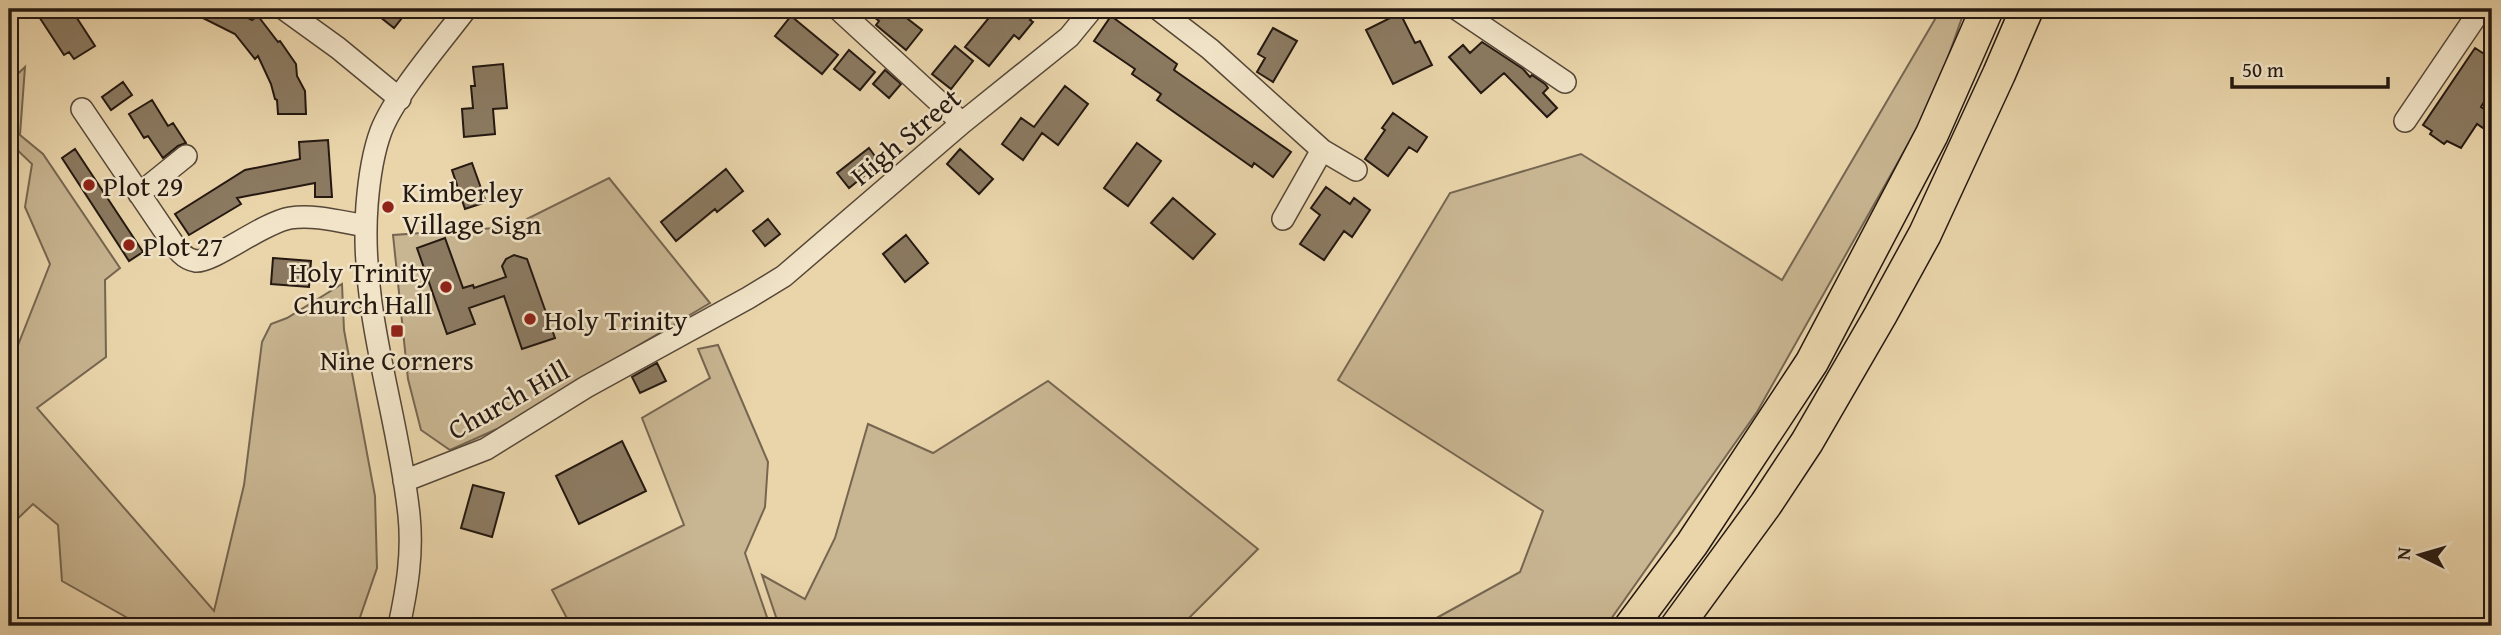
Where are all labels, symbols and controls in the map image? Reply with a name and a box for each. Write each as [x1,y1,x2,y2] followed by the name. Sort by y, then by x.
[2232,46,2387,90] scale bar
[2242,54,2284,85] text: 50 m
[841,77,969,194] street label: High Street
[103,165,183,206] place label: Plot 29
[402,171,542,244] place label: Kimberley Village Sign
[81,177,97,193] marker: Plot 29
[380,199,396,215] marker: Kimberley Village Sign
[143,225,223,266] place label: Plot 27
[121,237,137,253] marker: Plot 27
[289,251,432,324] place label: Holy Trinity Church Hall
[438,279,454,295] marker: Holy Trinity Church Hall
[544,299,687,340] place label: Holy Trinity
[522,311,538,327] marker: Holy Trinity
[389,323,405,339] marker: Nine Corners
[320,339,474,380] place label: Nine Corners
[440,349,576,449] street label: Church Hill
[2386,520,2456,590] north arrow
[2389,546,2418,561] text: N

